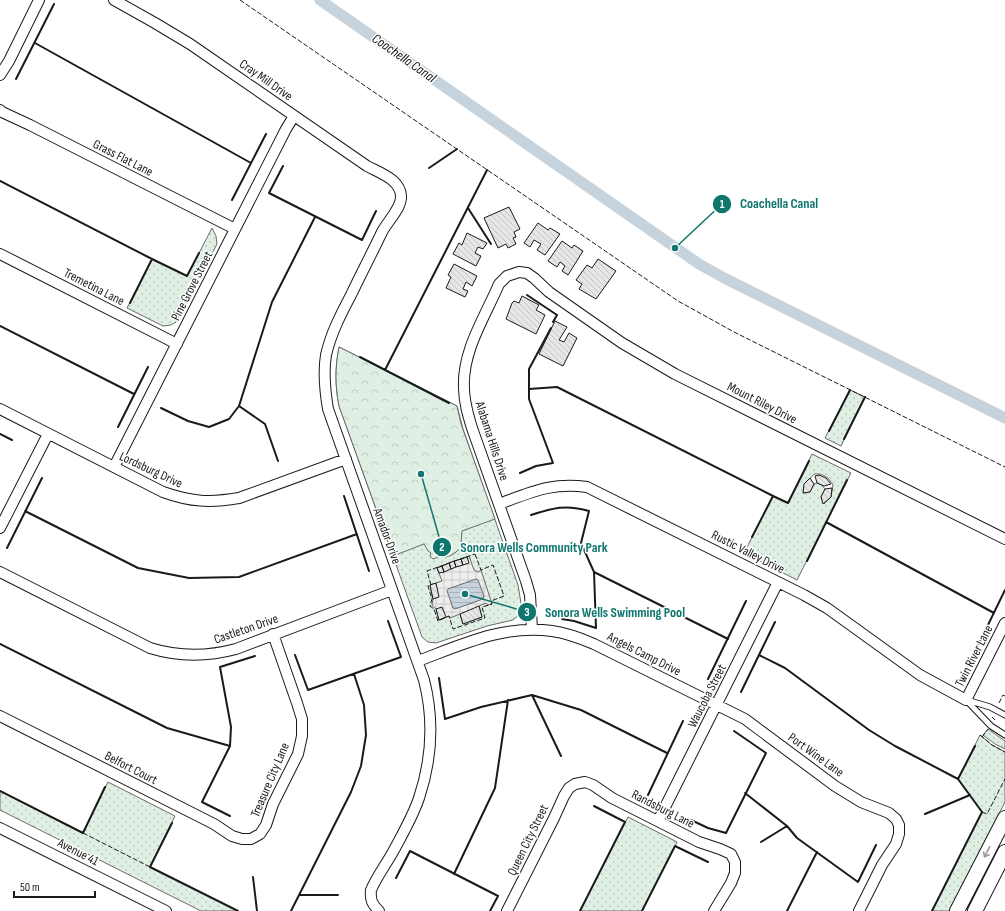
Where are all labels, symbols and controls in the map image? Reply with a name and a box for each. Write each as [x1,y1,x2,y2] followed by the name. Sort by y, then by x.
[369,30,440,86] water label: Coachella Canal
[236,56,296,104] street label: Cray Mill Drive
[90,136,156,180] street label: Grass Flat Lane
[712,191,826,217] callout: Coachella Canal
[740,195,818,212] text: Coachella Canal
[720,197,725,212] text: 1
[168,249,216,323] street label: Pine Grove Street
[61,265,127,309] street label: Tremetina Lane
[725,379,799,427] street label: Mount Riley Drive
[471,398,512,483] street label: Alabama Hills Drive
[117,448,185,492] street label: Lordsburg Drive
[369,505,405,566] street label: Amador Drive
[709,527,787,577] street label: Rustic Valley Drive
[432,534,616,560] callout: Sonora Wells Community Park
[460,539,608,556] text: Sonora Wells Community Park
[439,540,445,555] text: 2
[517,599,693,625] callout: Sonora Wells Swimming Pool
[545,604,685,621] text: Sonora Wells Swimming Pool
[524,605,530,620] text: 3
[212,611,280,647] street label: Castleton Drive
[952,623,996,689] street label: Twin River Lane
[604,628,683,679] street label: Angels Camp Drive
[684,662,730,730] street label: Waucoba Street
[785,729,847,781] street label: Port Wine Lane
[247,740,293,820] street label: Treasure City Lane
[102,748,160,788] street label: Belfort Court
[629,786,697,832] street label: Randsburg Lane
[504,802,552,878] street label: Queen City Street
[54,834,102,869] street label: Avenue 41
[983,846,990,858] one-way arrow
[14,873,95,899] scale bar
[20,880,40,895] text: 50 m

